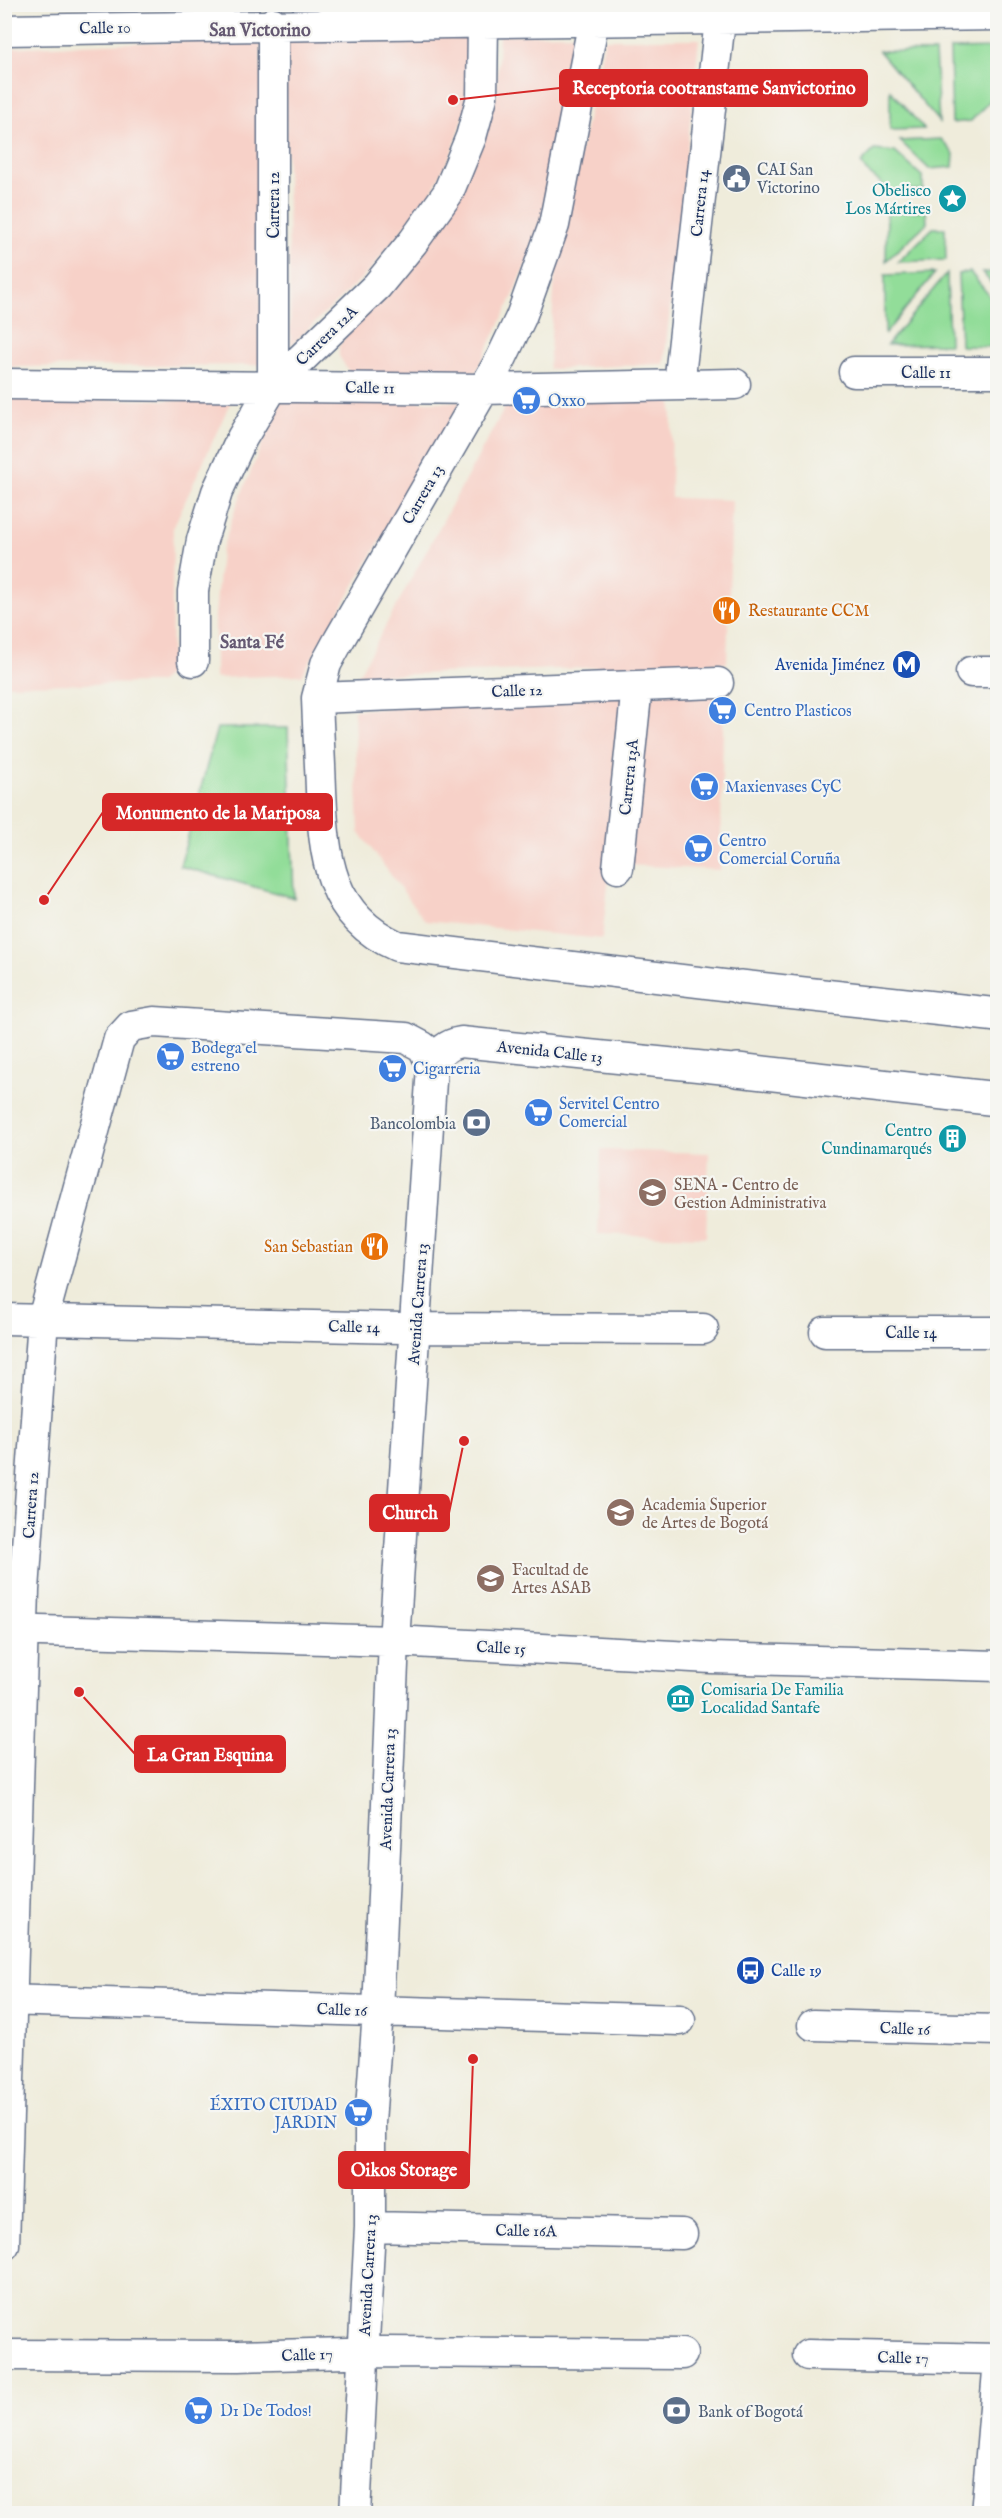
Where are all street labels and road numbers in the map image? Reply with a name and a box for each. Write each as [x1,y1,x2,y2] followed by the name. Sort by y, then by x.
[79,19,131,39] street label: Calle 10
[688,168,714,238] street label: Carrera 14
[265,171,285,239] street label: Carrera 12
[292,301,363,371] street label: Carrera 12A
[901,364,951,384] street label: Calle 11
[345,379,395,399] street label: Calle 11
[399,462,449,528] street label: Carrera 13
[491,681,543,703] street label: Calle 12
[616,737,644,816] street label: Carrera 13A
[495,1037,604,1068] street label: Avenida Calle 13
[405,1243,433,1367] street label: Avenida Carrera 13
[328,1318,380,1338] street label: Calle 14
[885,1324,937,1344] street label: Calle 14
[20,1471,44,1539] street label: Carrera 12
[476,1638,526,1660] street label: Calle 15
[377,1728,401,1851] street label: Avenida Carrera 13
[316,2000,368,2022] street label: Calle 16
[879,2019,931,2041] street label: Calle 16
[356,2214,382,2338] street label: Avenida Carrera 13
[495,2221,558,2243] street label: Calle 16A
[281,2345,333,2367] street label: Calle 17
[877,2349,929,2369] street label: Calle 17

